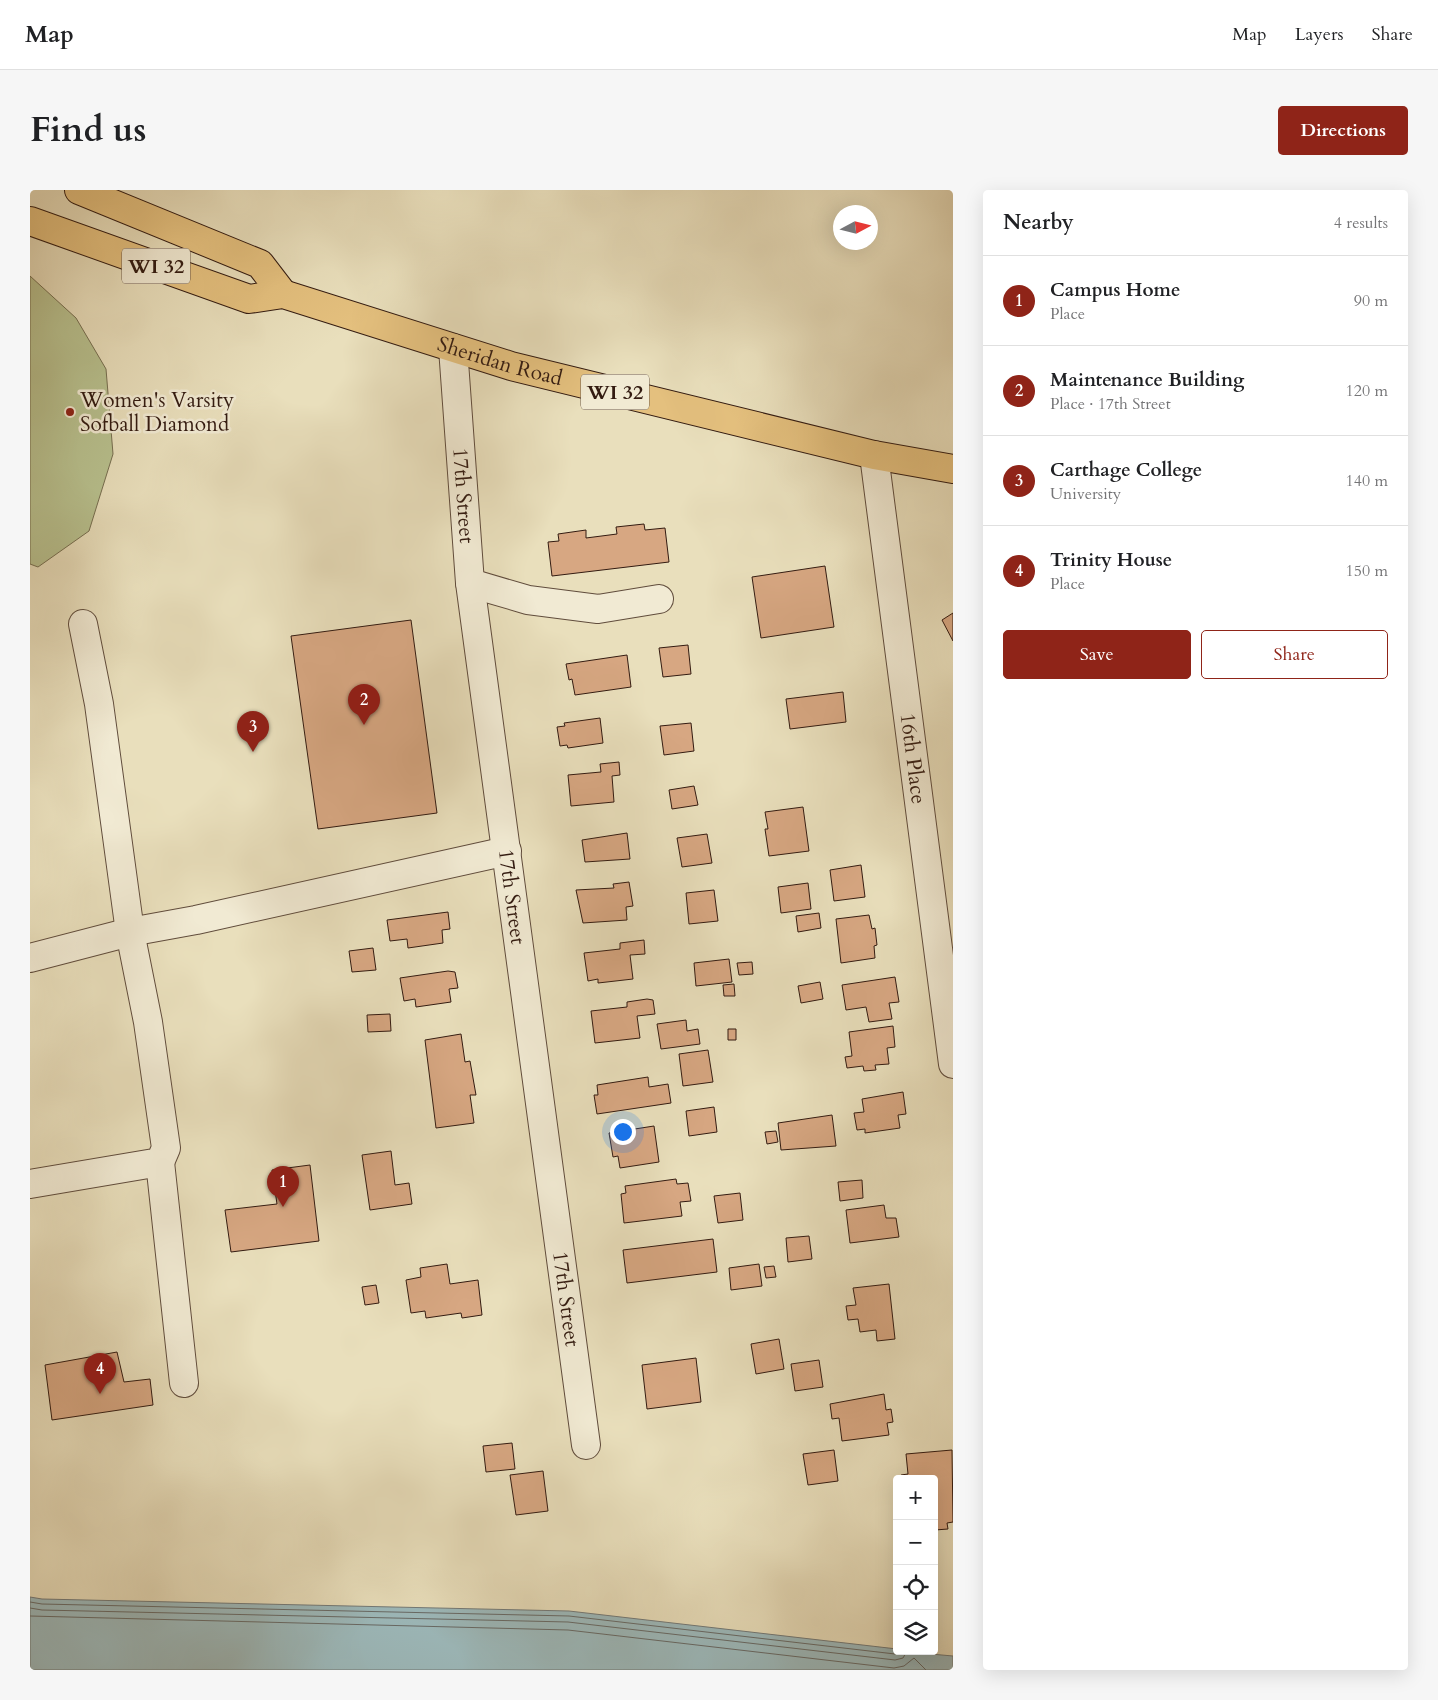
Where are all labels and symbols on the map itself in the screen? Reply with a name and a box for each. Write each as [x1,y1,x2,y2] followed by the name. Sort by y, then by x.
[833,205,878,250] north arrow
[122,248,190,284] road number: WI 32
[433,330,565,393] street label: Sheridan Road
[581,374,649,410] road number: WI 32
[79,386,234,439] place label: Women's Varsity Sofball Diamond
[64,406,76,418] marker: Women's Varsity Sofball Diamond
[445,447,481,545] street label: 17th Street
[348,684,380,725] pin: 2
[237,711,269,752] pin: 3
[893,711,933,806] street label: 16th Place
[491,847,533,946] street label: 17th Street
[610,1119,636,1145] your location
[267,1166,299,1207] pin: 1
[545,1250,587,1349] street label: 17th Street
[84,1353,116,1394] pin: 4

